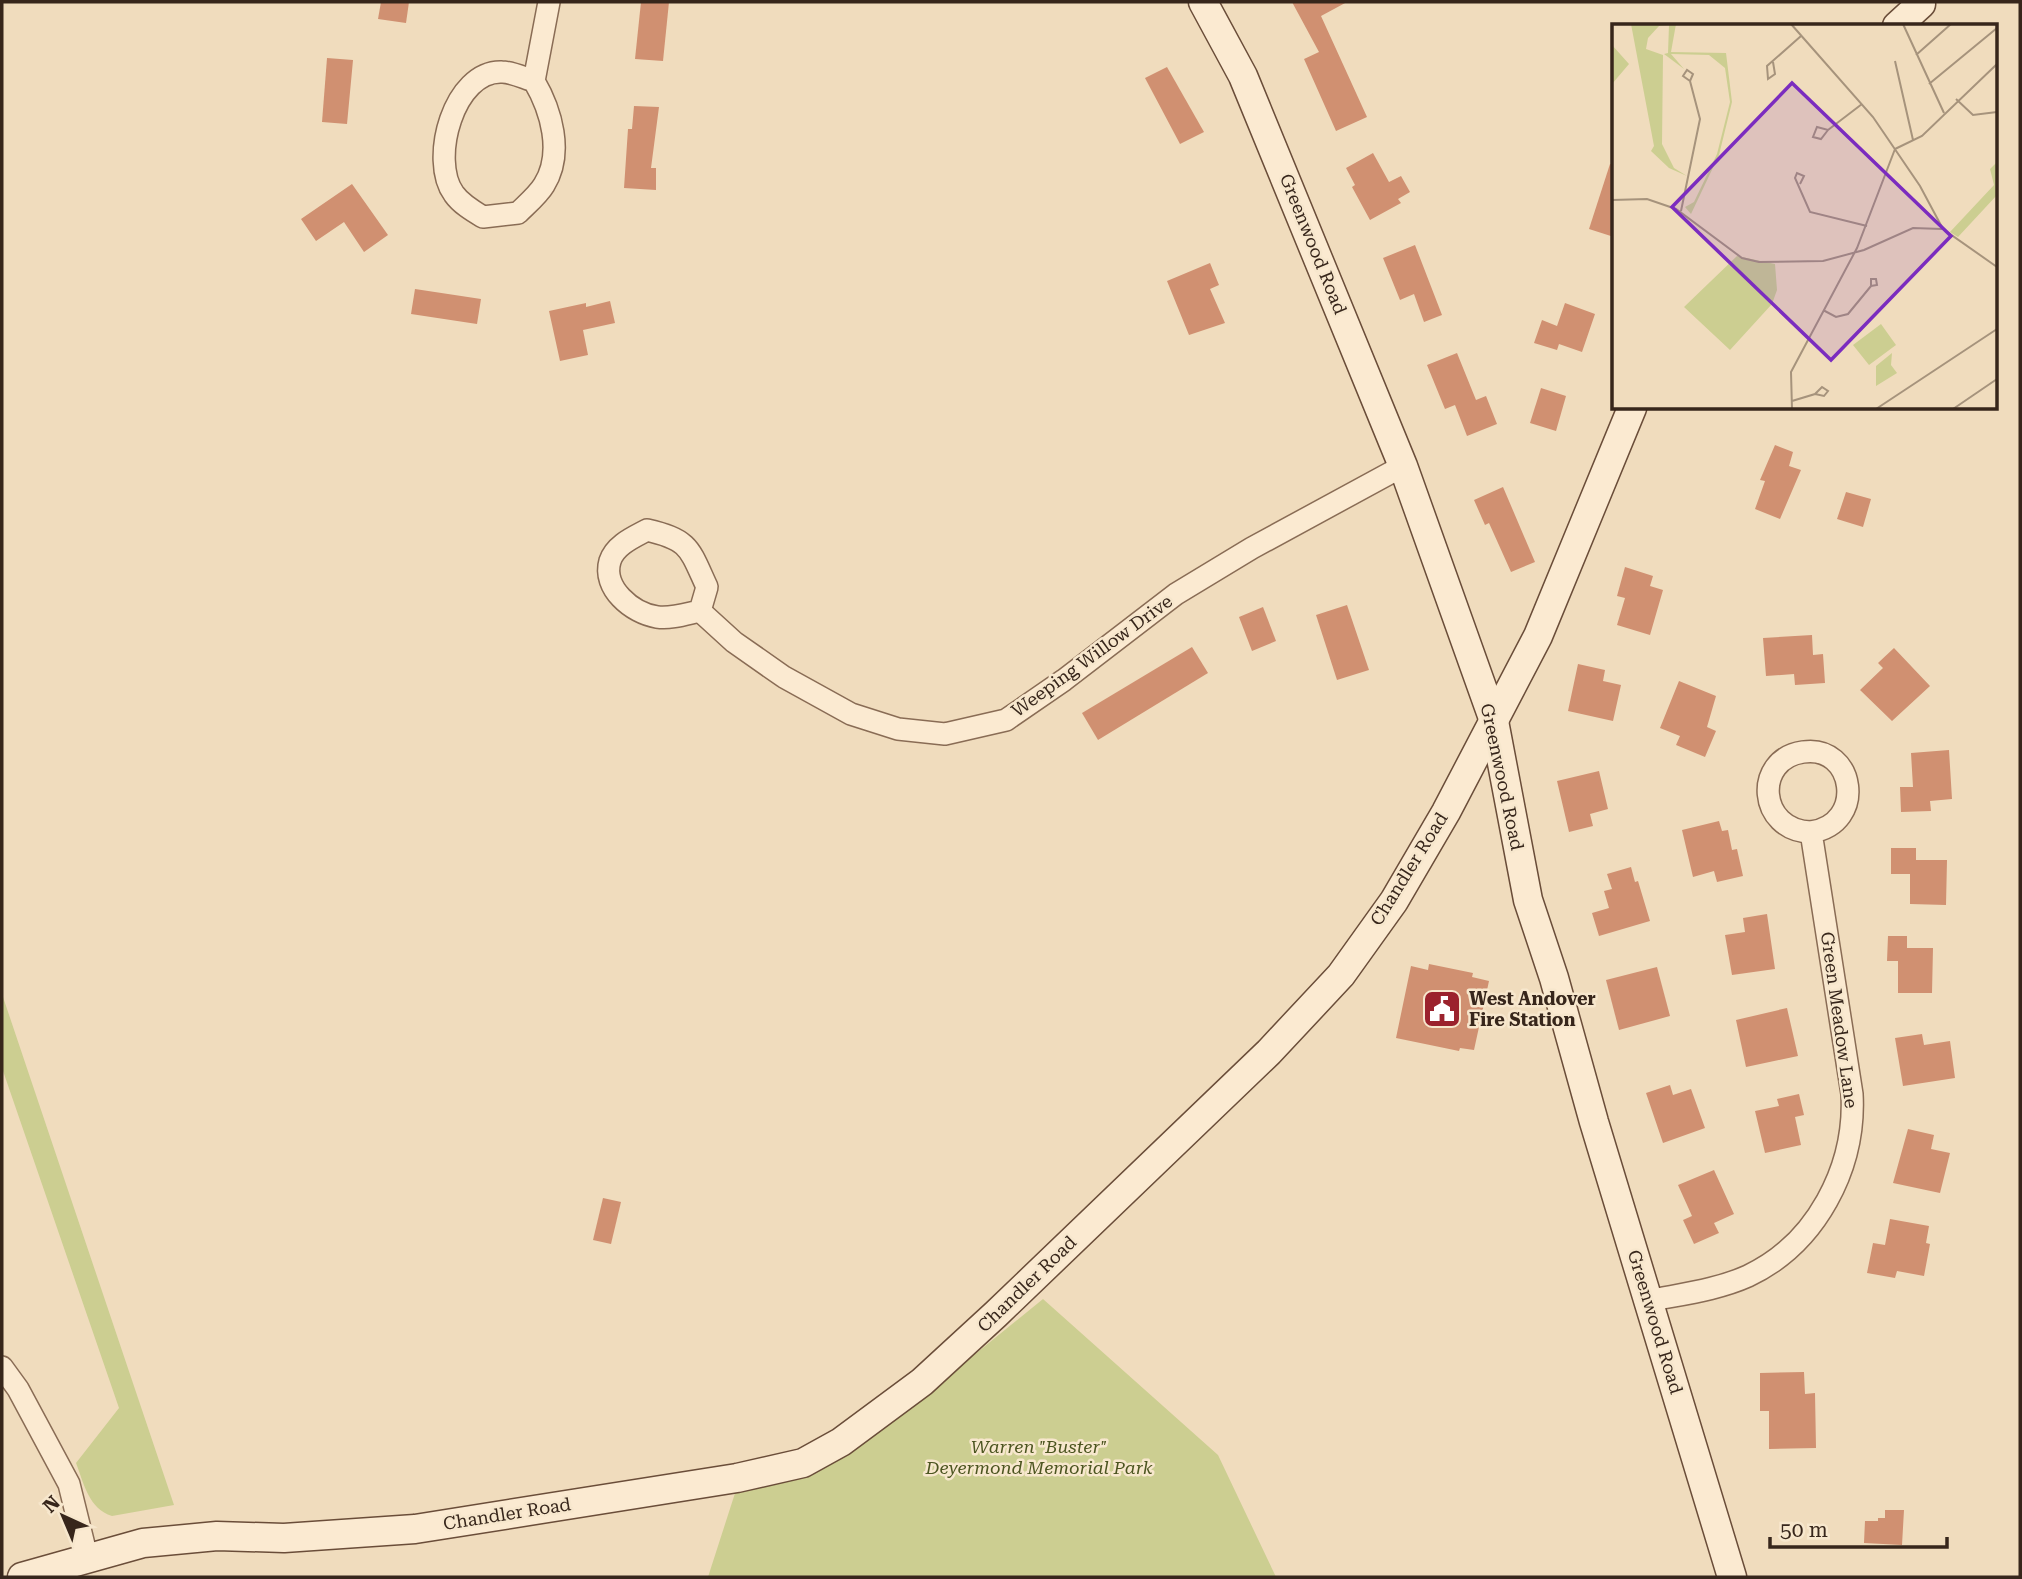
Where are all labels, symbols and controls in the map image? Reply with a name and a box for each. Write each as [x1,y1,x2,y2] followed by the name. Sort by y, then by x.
[1612,24,1997,410] inset map
[1276,171,1351,317] street label: Greenwood Road
[1007,590,1176,721] street label: Weeping Willow Drive
[1477,702,1528,853] street label: Greenwood Road
[1365,808,1452,929] street label: Chandler Road
[1817,930,1862,1110] street label: Green Meadow Lane
[1421,988,1463,1030] public building icon: West Andover Fire Station
[1469,988,1596,1030] place label: West Andover Fire Station
[973,1231,1081,1336] street label: Chandler Road
[1624,1247,1688,1397] street label: Greenwood Road
[924,1436,1153,1478] park label: Warren "Buster" Deyermond Memorial Park
[28,1481,98,1551] north arrow
[38,1491,65,1517] text: N
[442,1493,573,1534] street label: Chandler Road
[1770,1506,1947,1550] scale bar
[1780,1518,1828,1542] text: 50 m

